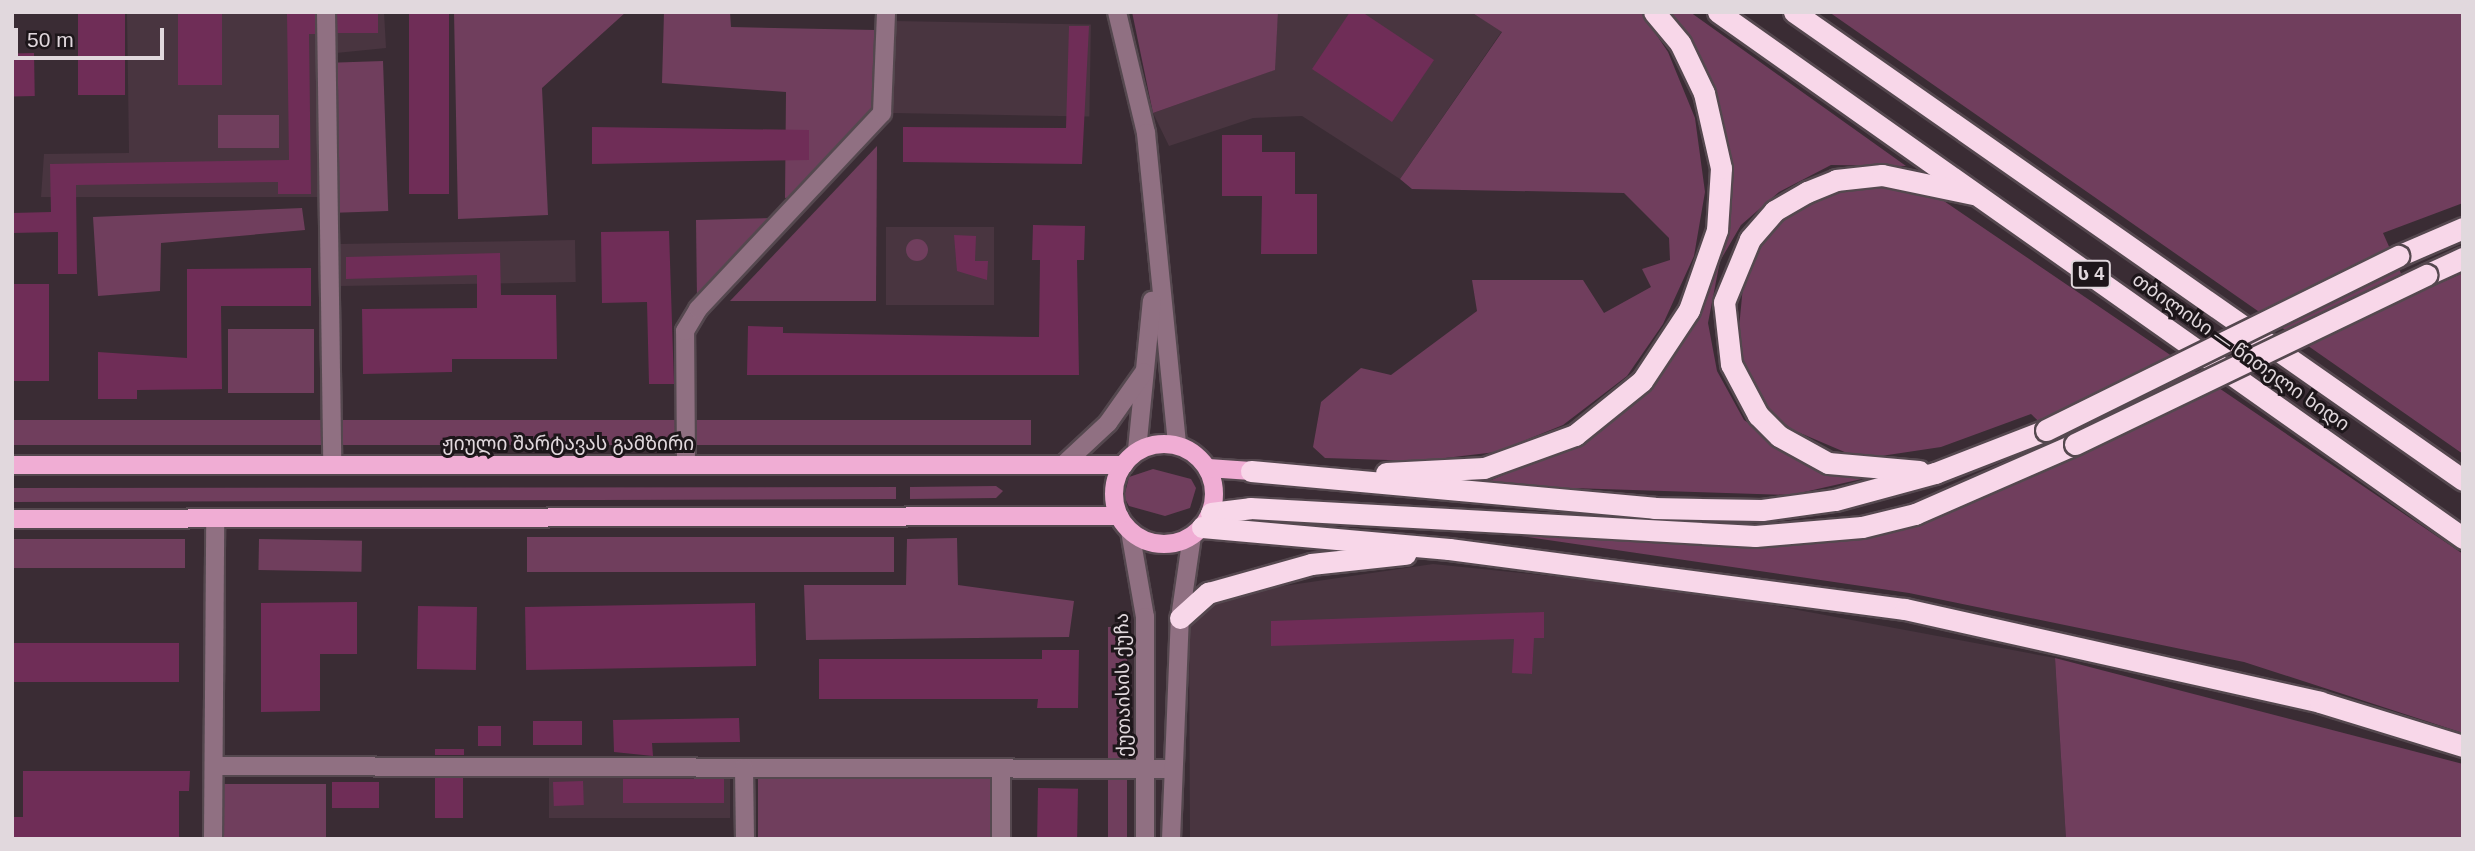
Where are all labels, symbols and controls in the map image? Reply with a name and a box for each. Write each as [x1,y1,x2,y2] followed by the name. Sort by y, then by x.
[18,14,168,58] scale bar
[27,28,74,51] text: 50 m
[2070,260,2112,288] road number: ს 4
[2128,268,2354,436] street label: თბილისი — წითელი ხიდი
[442,433,694,455] street label: ჟიული შარტავას გამზირი
[1110,613,1136,757] street label: ქუთაისის ქუჩა

